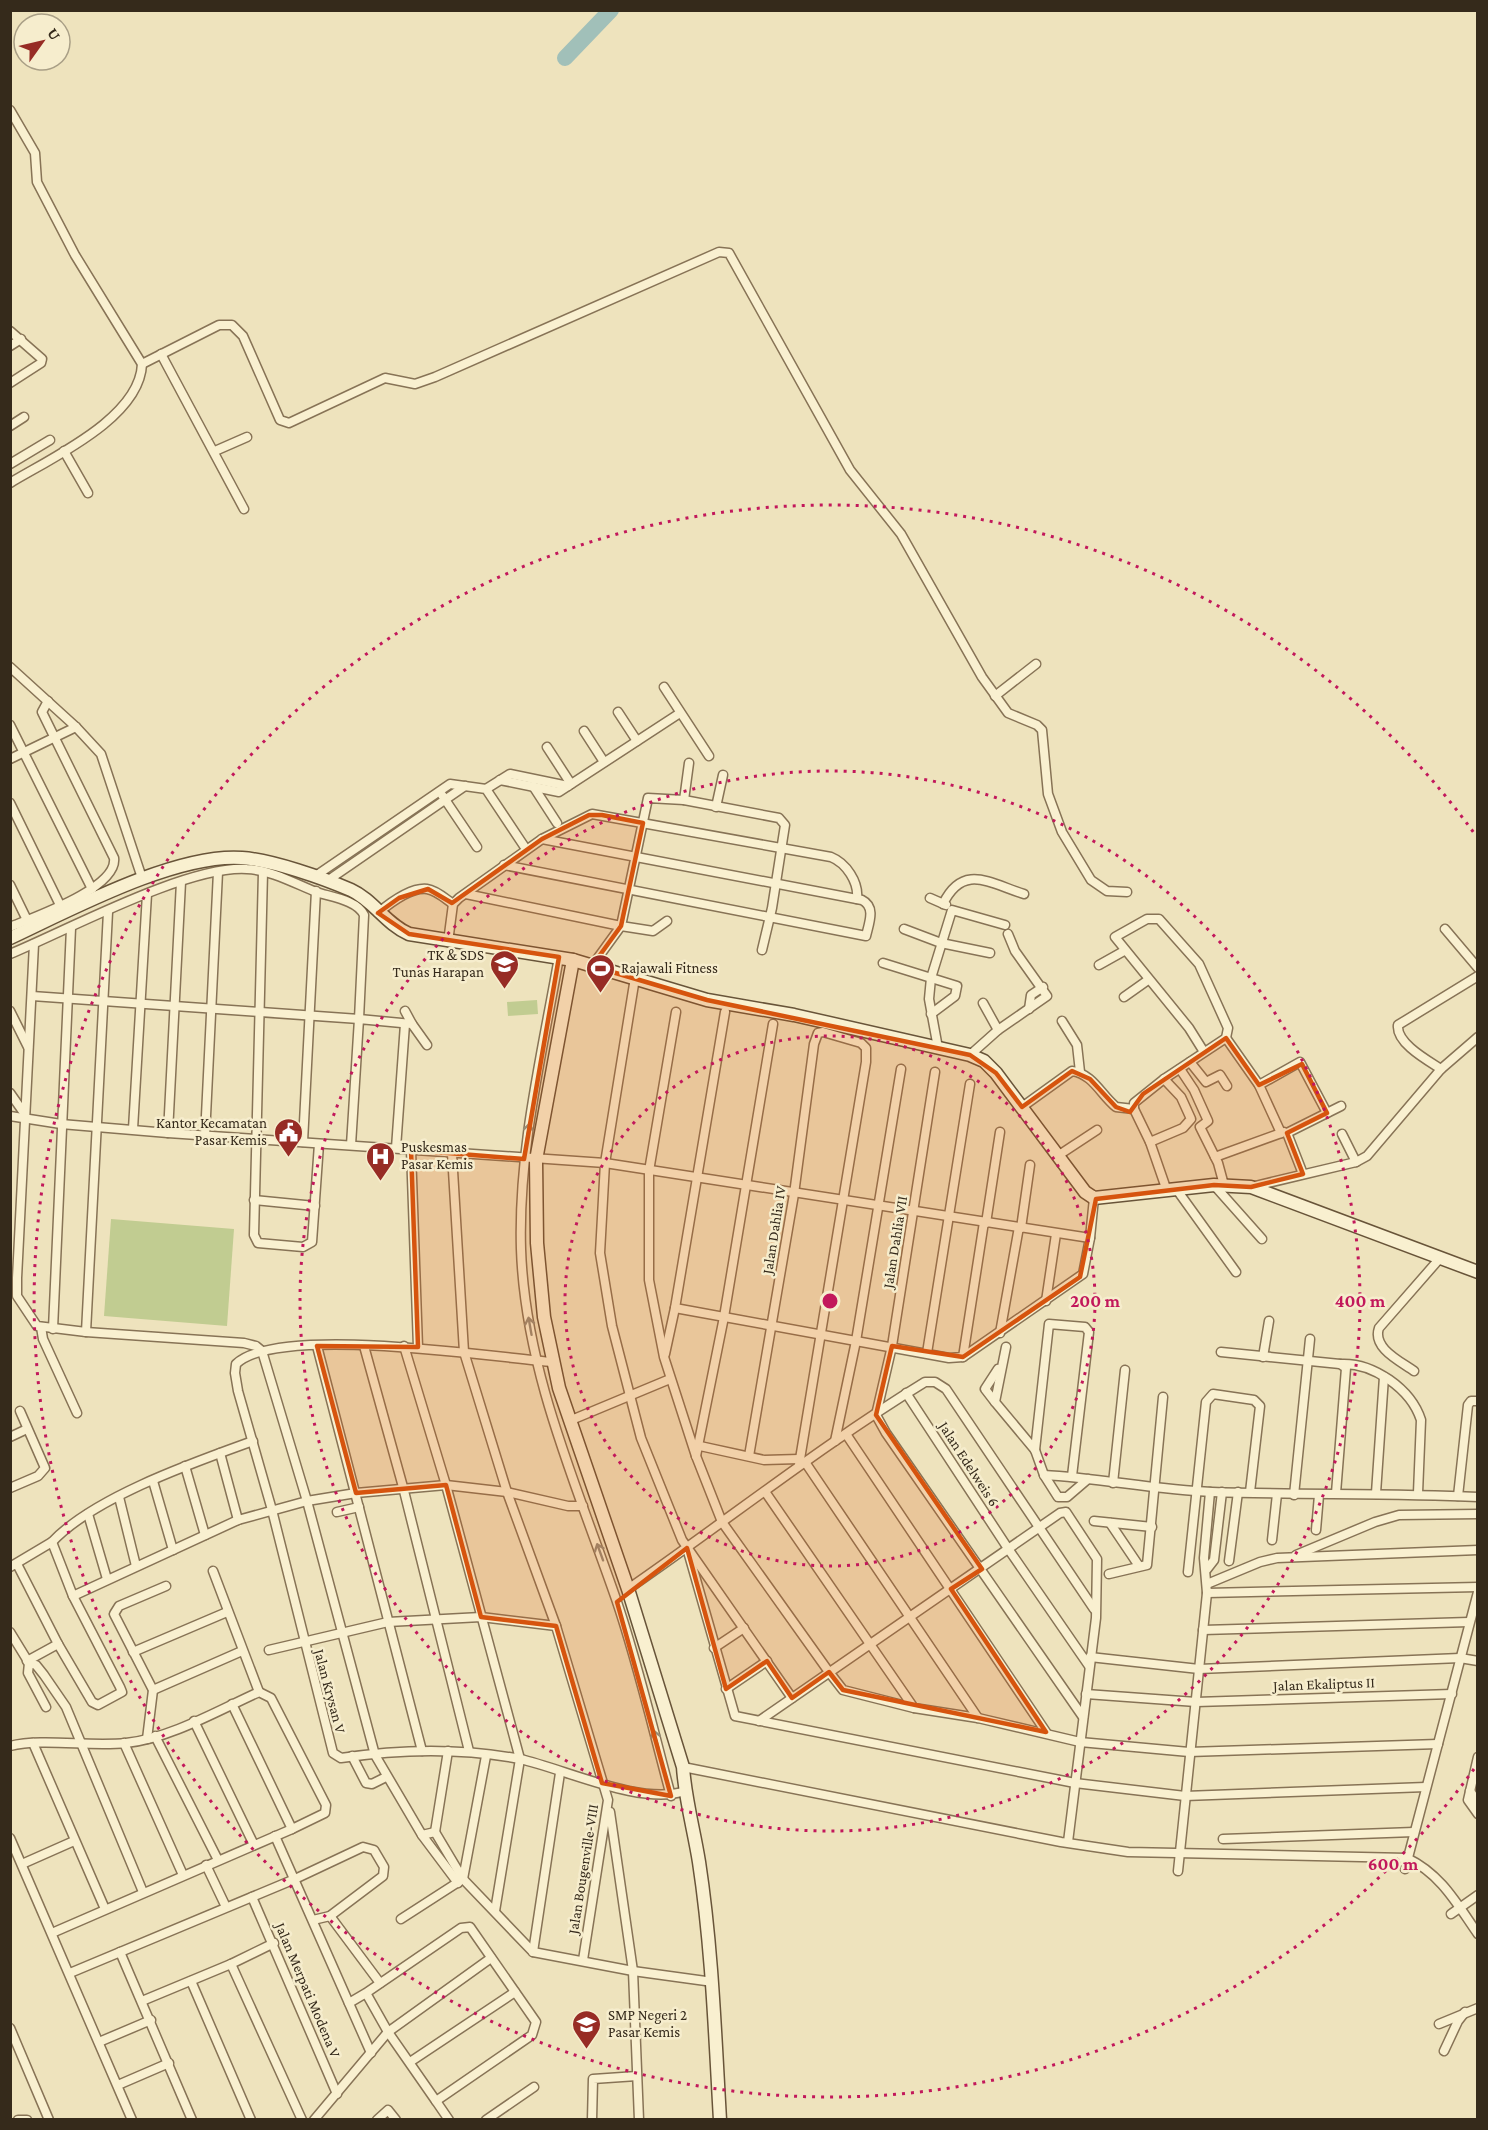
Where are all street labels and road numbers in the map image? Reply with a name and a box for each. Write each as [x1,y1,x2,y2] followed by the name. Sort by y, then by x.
[759,1184,790,1277] street label: Jalan Dahlia IV
[879,1195,911,1292] street label: Jalan Dahlia VII
[934,1417,1002,1510] street label: Jalan Edelweis 6
[310,1645,349,1735] street label: Jalan Krysan V
[1271,1674,1375,1695] street label: Jalan Ekaliptus II
[565,1803,602,1937] street label: Jalan Bougenville-VIII
[271,1918,344,2061] street label: Jalan Merpati Modena V

